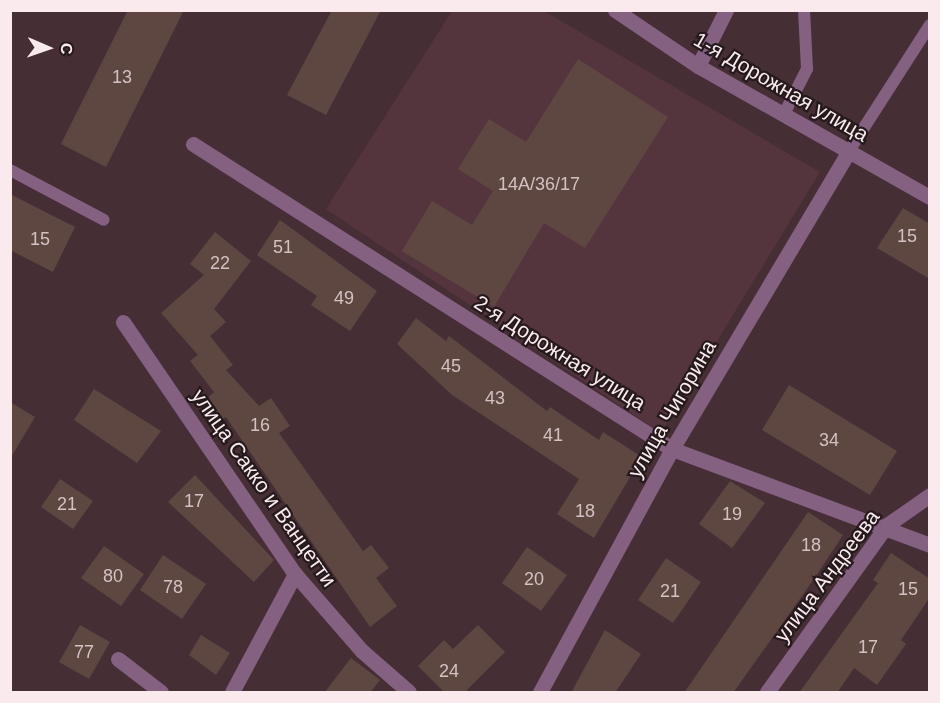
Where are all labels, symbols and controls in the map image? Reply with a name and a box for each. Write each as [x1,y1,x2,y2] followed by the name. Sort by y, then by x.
[18,18,78,78] north arrow
[689,27,873,147] street label: 1-я Дорожная улица
[58,43,75,55] text: С
[112,66,132,88] house number: 13
[498,173,580,195] house number: 14А/36/17
[897,225,917,247] house number: 15
[30,228,50,250] house number: 15
[273,236,293,258] house number: 51
[210,252,230,274] house number: 22
[334,287,354,309] house number: 49
[470,290,650,416] street label: 2-я Дорожная улица
[622,336,722,482] street label: улица Чигорина
[441,355,461,377] house number: 45
[186,384,342,592] street label: улица Сакко и Ванцетти
[485,387,505,409] house number: 43
[250,414,270,436] house number: 16
[543,424,563,446] house number: 41
[819,429,839,451] house number: 34
[184,490,204,512] house number: 17
[57,493,77,515] house number: 21
[575,500,595,522] house number: 18
[722,503,742,525] house number: 19
[769,505,885,647] street label: улица Андреева
[801,534,821,556] house number: 18
[103,565,123,587] house number: 80
[524,568,544,590] house number: 20
[163,576,183,598] house number: 78
[898,578,918,600] house number: 15
[660,580,680,602] house number: 21
[858,636,878,658] house number: 17
[74,641,94,663] house number: 77
[439,660,459,682] house number: 24

